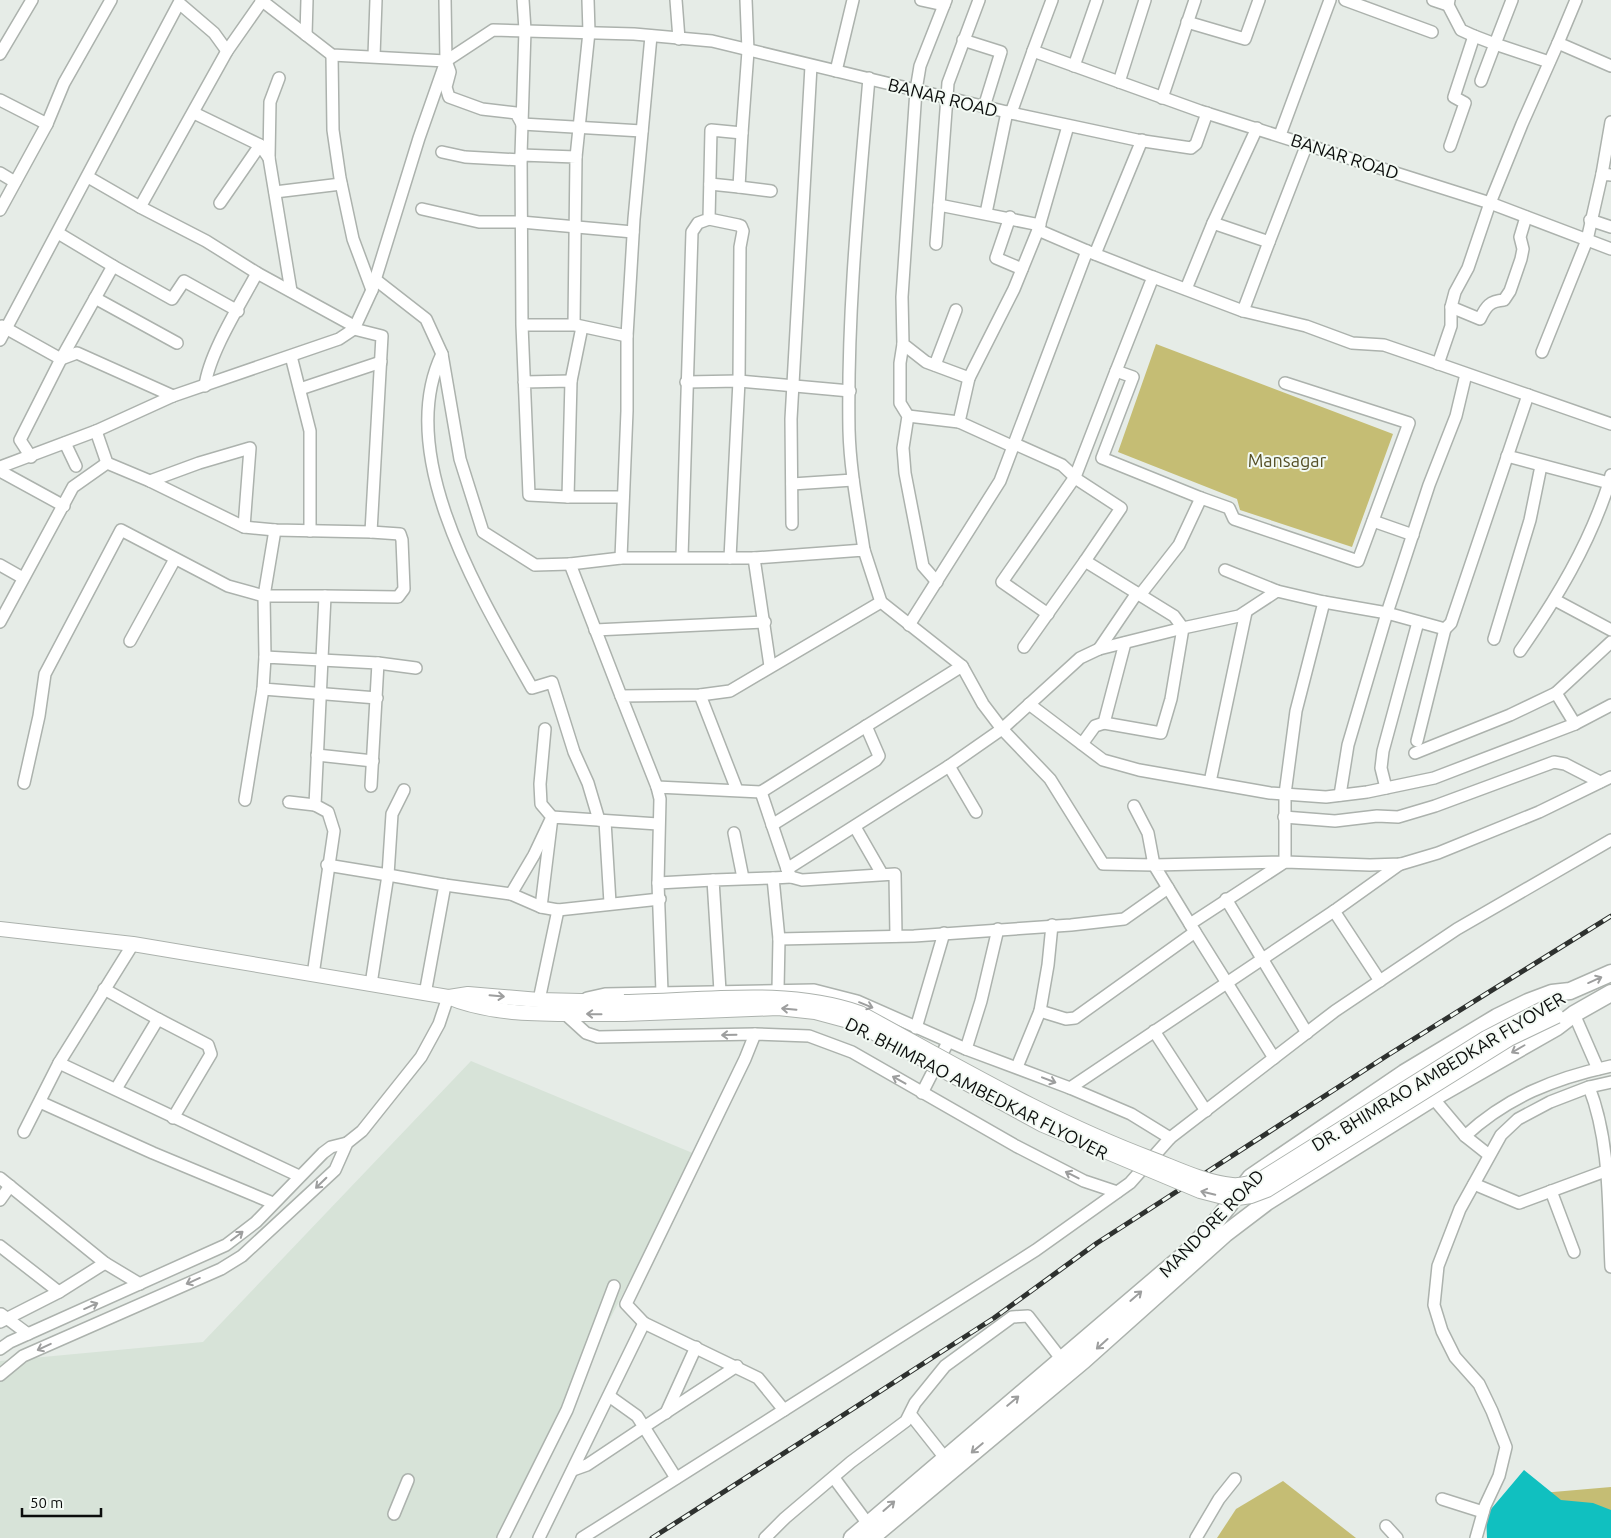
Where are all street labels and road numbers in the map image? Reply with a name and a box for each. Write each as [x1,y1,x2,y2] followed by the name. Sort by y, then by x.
[886,74,1000,120] street label: BANAR ROAD
[1288,129,1402,183] street label: BANAR ROAD
[1308,987,1568,1155] street label: DR. BHIMRAO AMBEDKAR FLYOVER
[843,1013,1111,1163] street label: DR. BHIMRAO AMBEDKAR FLYOVER
[1155,1165,1267,1281] street label: MANDORE ROAD

